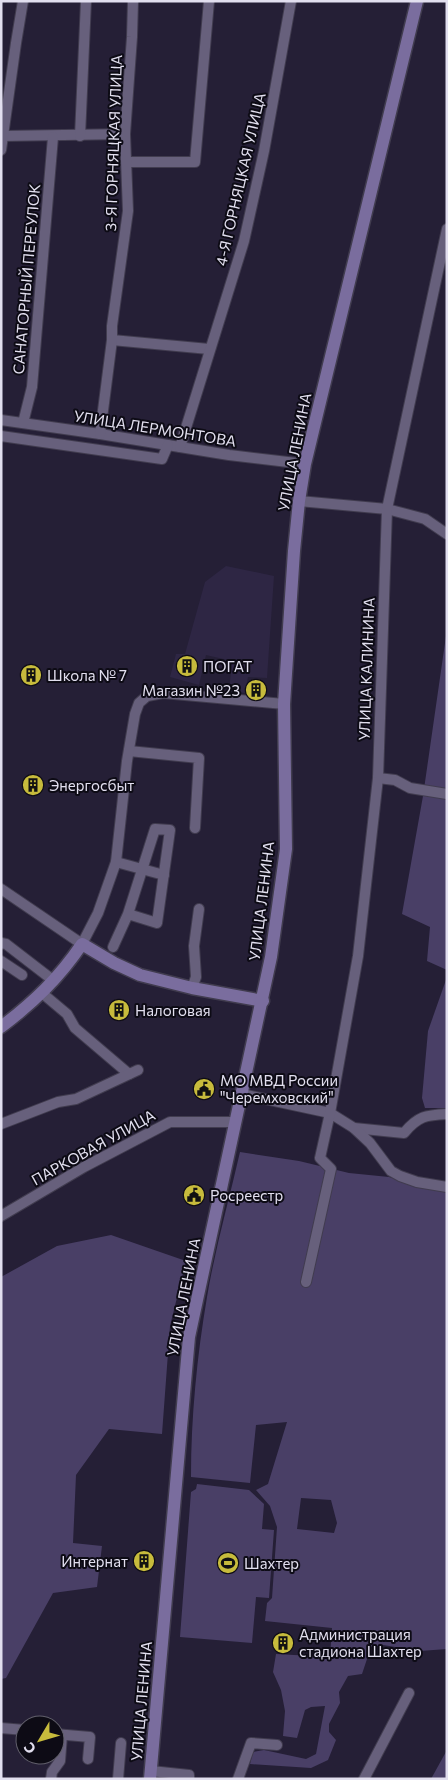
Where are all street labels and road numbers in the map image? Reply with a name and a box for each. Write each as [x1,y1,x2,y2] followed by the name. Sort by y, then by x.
[101,54,125,232] street label: 3-Я ГОРНЯЦКАЯ УЛИЦА
[211,91,269,267] street label: 4-Я ГОРНЯЦКАЯ УЛИЦА
[9,183,43,375] street label: САНАТОРНЫЙ ПЕРЕУЛОК
[274,391,314,513] street label: УЛИЦА ЛЕНИНА
[72,406,238,450] street label: УЛИЦА ЛЕРМОНТОВА
[355,597,377,741] street label: УЛИЦА КАЛИНИНА
[245,840,277,962] street label: УЛИЦА ЛЕНИНА
[28,1105,158,1189] street label: ПАРКОВАЯ УЛИЦА
[163,1236,203,1358] street label: УЛИЦА ЛЕНИНА
[127,1640,155,1762] street label: УЛИЦА ЛЕНИНА

